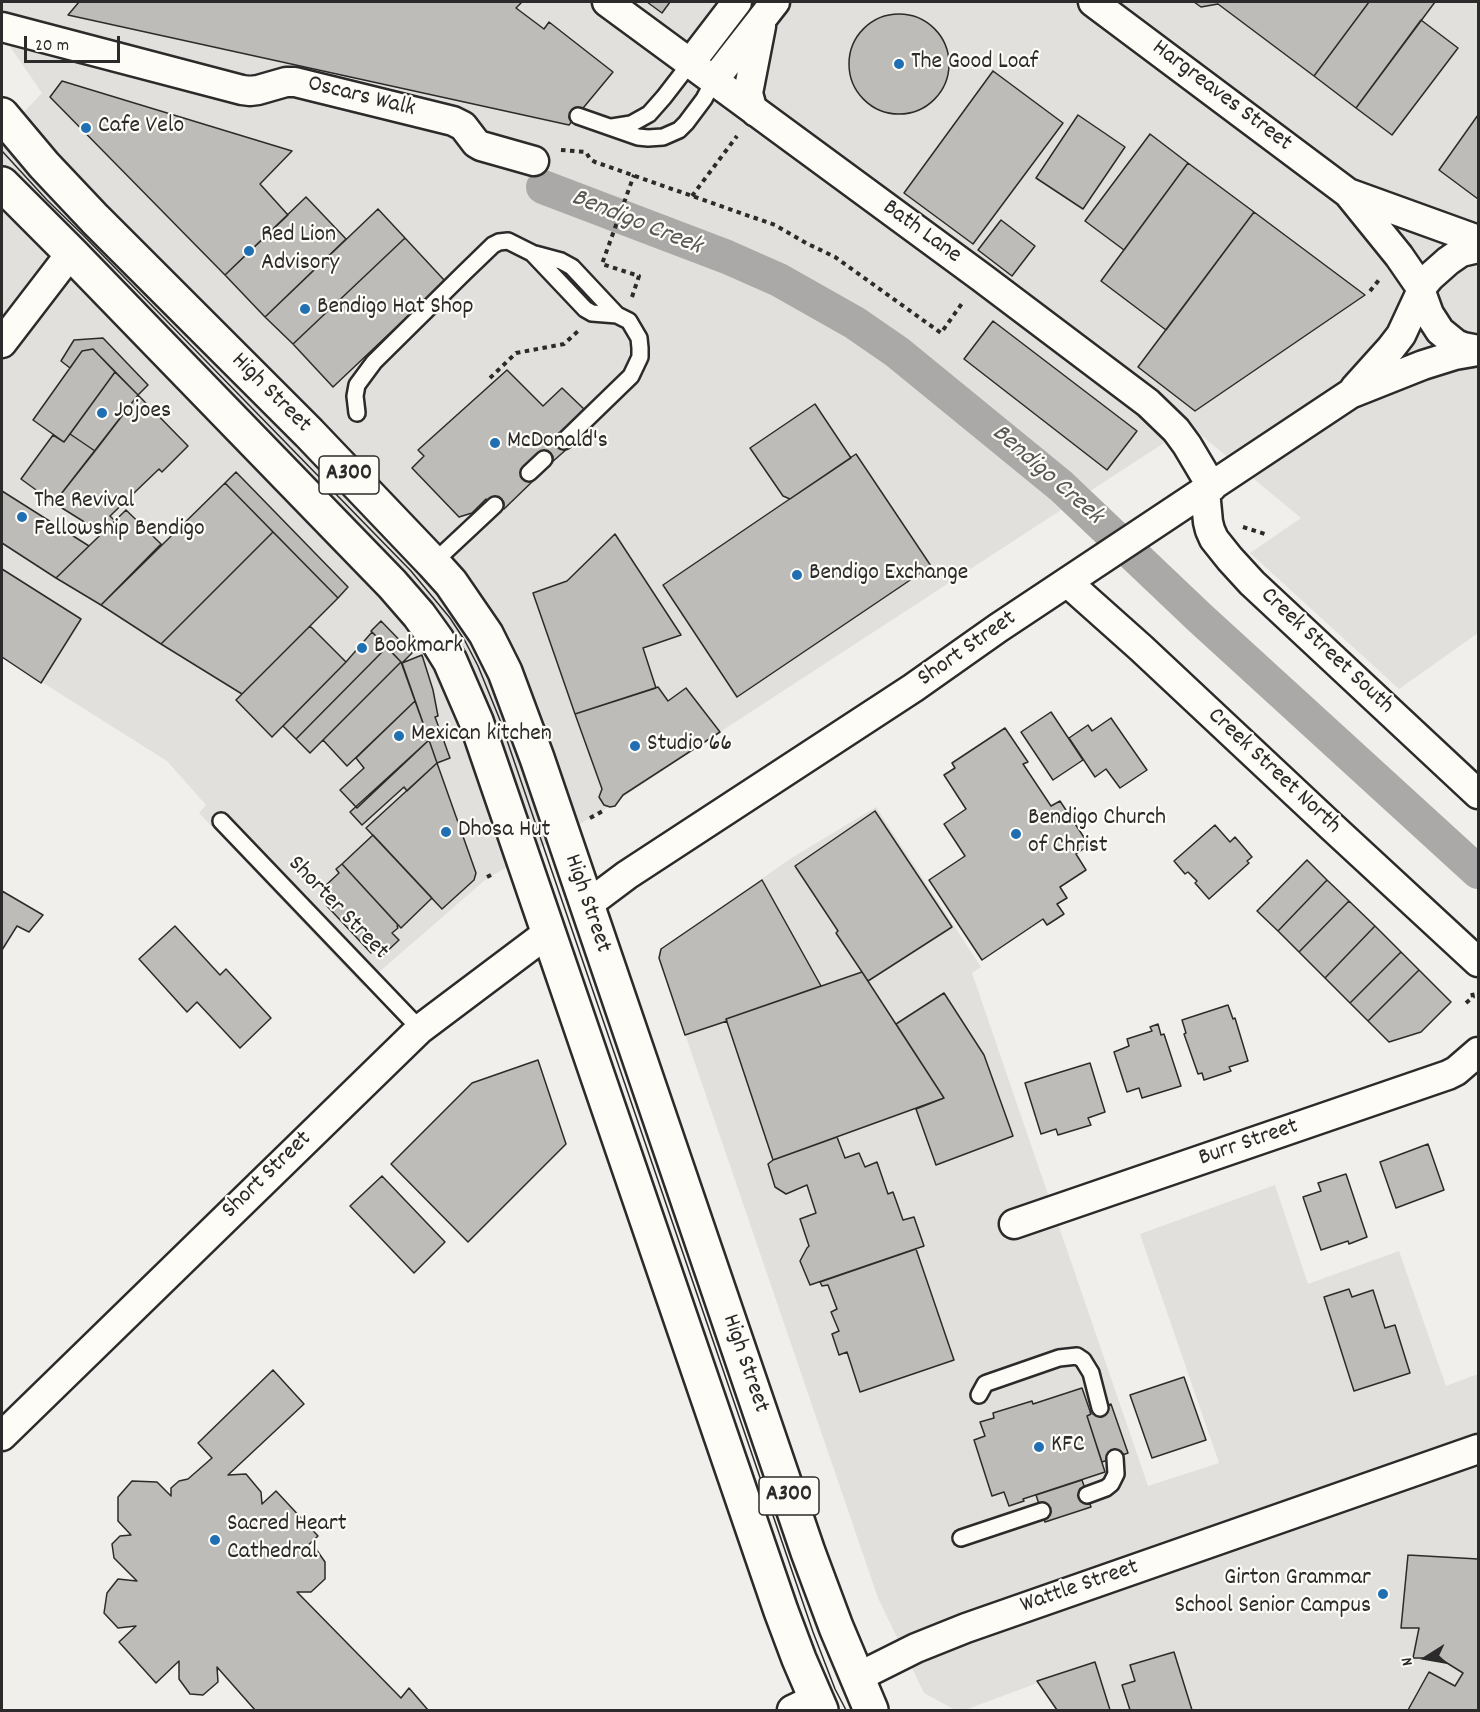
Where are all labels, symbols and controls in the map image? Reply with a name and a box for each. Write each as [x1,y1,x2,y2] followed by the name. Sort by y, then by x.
[27,24,123,62] scale bar
[35,34,69,59] text: 20 m
[1145,35,1297,159] street label: Hargreaves Street
[911,50,1038,78] place label: The Good Loaf
[892,57,906,71] marker: The Good Loaf
[304,71,418,125] street label: Oscars Walk
[98,114,184,142] place label: Cafe Velo
[79,121,93,135] marker: Cafe Velo
[566,184,706,264] water label: Bendigo Creek
[876,195,966,271] street label: Bath Lane
[261,223,339,279] place label: Red Lion Advisory
[242,244,256,258] marker: Red Lion Advisory
[317,295,474,323] place label: Bendigo Hat Shop
[298,302,312,316] marker: Bendigo Hat Shop
[224,348,316,440] street label: High Street
[114,399,171,427] place label: Jojoes
[95,406,109,420] marker: Jojoes
[984,419,1108,533] water label: Bendigo Creek
[507,429,608,457] place label: McDonald's
[488,436,502,450] marker: McDonald's
[319,456,379,494] road number: A300
[34,489,205,545] place label: The Revival Fellowship Bendigo
[15,510,29,524] marker: The Revival Fellowship Bendigo
[809,561,968,589] place label: Bendigo Exchange
[790,568,804,582] marker: Bendigo Exchange
[1253,583,1399,721] street label: Creek Street South
[913,606,1023,694] street label: Short Street
[374,634,463,662] place label: Bookmark
[355,641,369,655] marker: Bookmark
[1200,703,1346,841] street label: Creek Street North
[411,722,552,750] place label: Mexican kitchen
[392,729,406,743] marker: Mexican kitchen
[647,732,732,760] place label: Studio 66
[628,739,642,753] marker: Studio 66
[1028,806,1166,862] place label: Bendigo Church of Christ
[458,818,550,846] place label: Dhosa Hut
[439,825,453,839] marker: Dhosa Hut
[1009,827,1023,841] marker: Bendigo Church of Christ
[280,851,394,967] street label: Shorter Street
[556,851,616,957] street label: High Street
[1195,1114,1303,1174] street label: Burr Street
[217,1126,319,1226] street label: Short Street
[714,1311,774,1417] street label: High Street
[1051,1433,1085,1461] place label: KFC
[1032,1440,1046,1454] marker: KFC
[759,1477,819,1515] road number: A300
[227,1512,347,1568] place label: Sacred Heart Cathedral
[208,1533,222,1547] marker: Sacred Heart Cathedral
[1017,1554,1143,1622] street label: Wattle Street
[1174,1566,1371,1622] place label: Girton Grammar School Senior Campus
[1376,1587,1390,1601] marker: Girton Grammar School Senior Campus
[1396,1628,1456,1688] north arrow
[1396,1655,1420,1668] text: N

